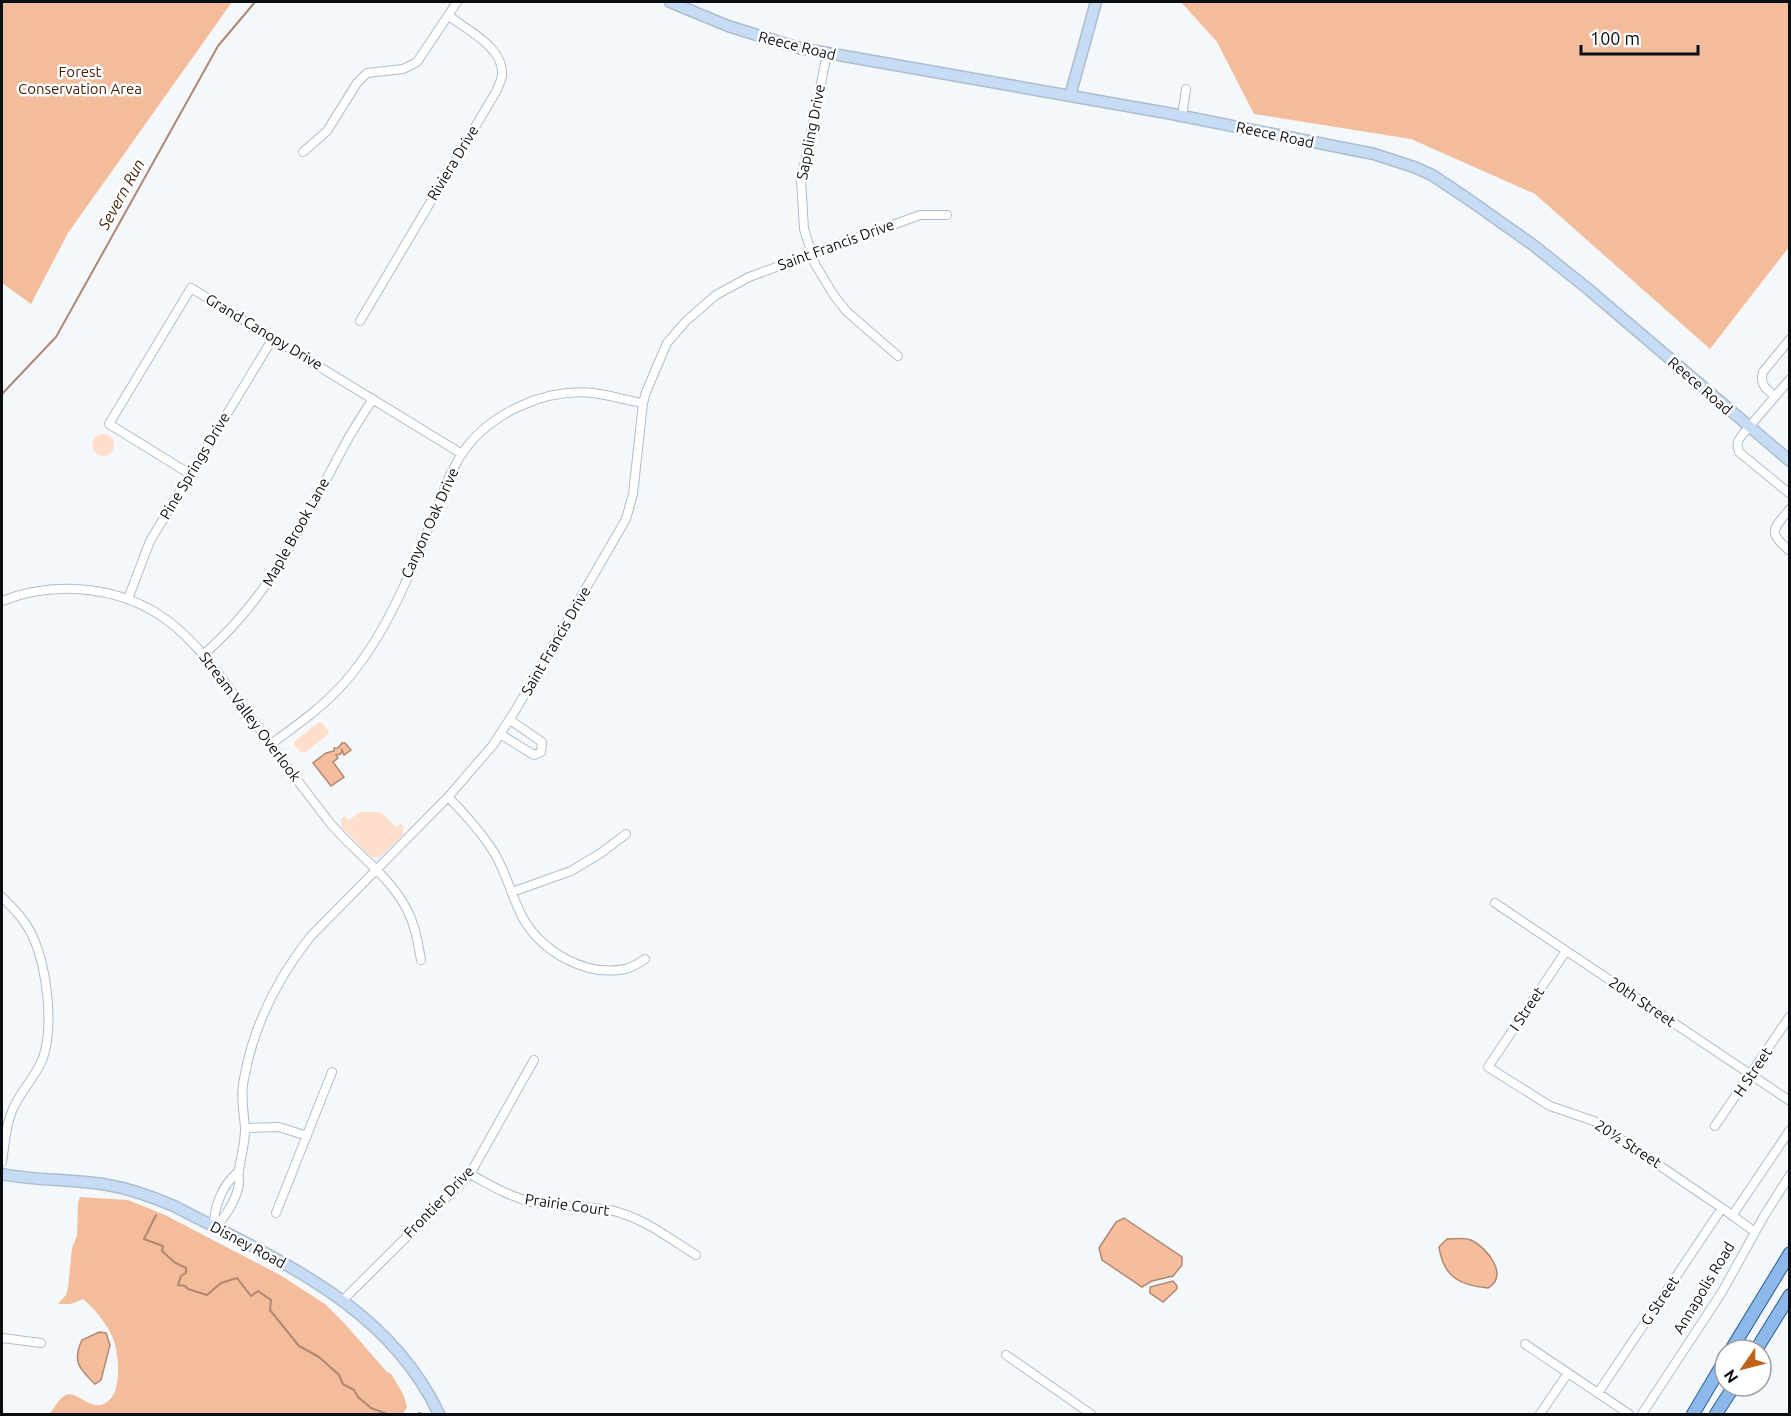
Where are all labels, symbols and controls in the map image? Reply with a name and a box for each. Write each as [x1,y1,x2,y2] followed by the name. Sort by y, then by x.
[1581,18,1698,56] scale bar
[757,28,838,63] street label: Reece Road
[1590,28,1640,48] text: 100 m
[18,63,142,97] park label: Forest Conservation Area
[793,83,828,181] street label: Sappling Drive
[1235,118,1316,151] street label: Reece Road
[424,122,482,203] street label: Riviera Drive
[94,156,148,233] water label: Severn Run
[775,216,896,274] street label: Saint Francis Drive
[203,290,326,373] street label: Grand Canopy Drive
[1665,353,1736,418] street label: Reece Road
[156,409,233,522] street label: Pine Springs Drive
[398,465,462,581] street label: Canyon Oak Drive
[259,475,332,589] street label: Maple Brook Lane
[518,583,594,698] street label: Saint Francis Drive
[196,649,305,785] street label: Stream Valley Overlook
[1606,973,1679,1030] street label: 20th Street
[1506,984,1547,1034] street label: I Street
[1730,1044,1775,1100] street label: H Street
[1592,1116,1665,1171] street label: 20½ Street
[400,1162,477,1241] street label: Frontier Drive
[524,1190,611,1219] street label: Prairie Court
[208,1218,289,1272] street label: Disney Road
[1669,1239,1738,1337] street label: Annapolis Road
[1637,1273,1682,1328] street label: G Street
[1713,1338,1773,1398] north arrow
[1720,1367,1742,1387] text: N

